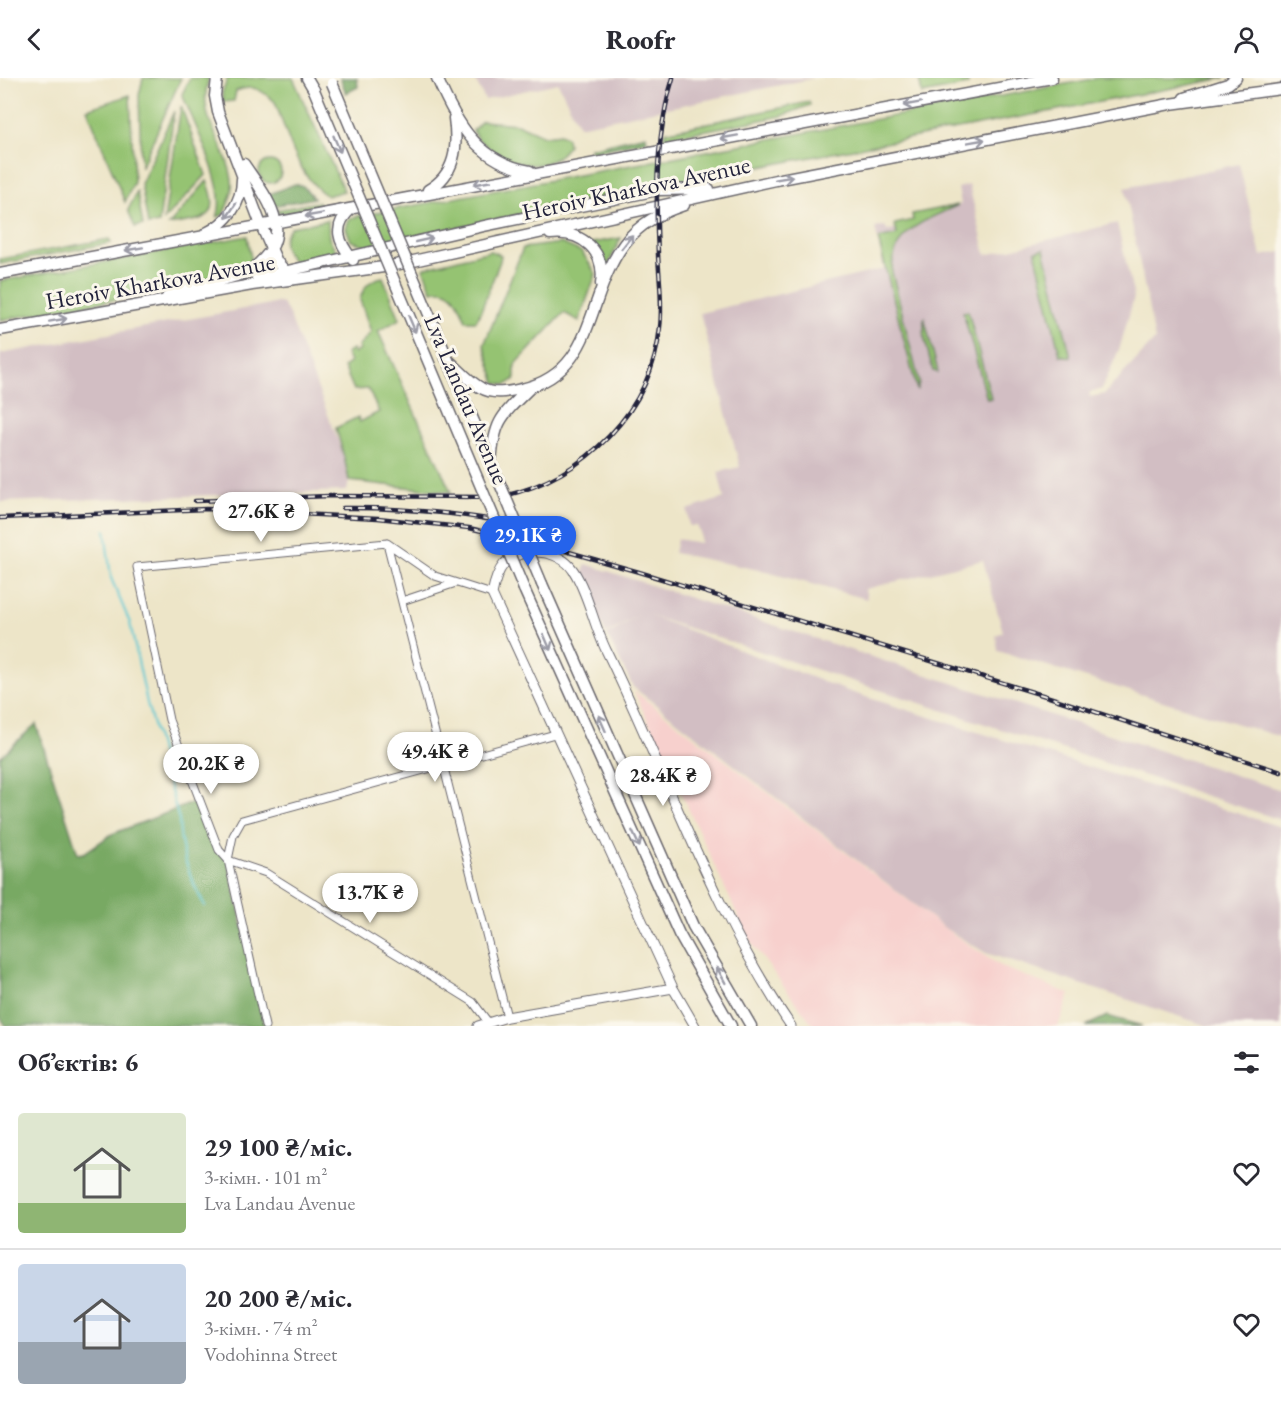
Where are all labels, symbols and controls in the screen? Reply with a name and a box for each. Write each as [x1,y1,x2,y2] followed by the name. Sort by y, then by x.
[606,22,675,57] text: Roofr
[18,23,51,56] icon: back
[1230,23,1263,56] icon: person
[903,99,923,110] one-way arrow
[720,132,740,143] one-way arrow
[332,135,343,153] one-way arrow
[965,135,985,146] one-way arrow
[519,149,753,227] street label: Heroiv Kharkova Avenue
[774,172,794,183] one-way arrow
[473,178,492,189] one-way arrow
[225,203,237,219] one-way arrow
[305,210,324,221] one-way arrow
[415,233,434,245] one-way arrow
[620,234,633,250] one-way arrow
[124,244,144,255] one-way arrow
[43,246,277,316] street label: Heroiv Kharkova Avenue
[417,309,517,489] street label: Lva Landau Avenue
[47,314,67,325] one-way arrow
[407,315,418,333] one-way arrow
[206,492,316,543] pin: 27.6K ₴
[227,498,295,524] text: 27.6K ₴
[473,516,583,567] pin: 29.1K ₴
[494,522,562,548] text: 29.1K ₴
[542,633,554,651] one-way arrow
[596,715,607,733] one-way arrow
[380,732,490,783] pin: 49.4K ₴
[401,738,469,764] text: 49.4K ₴
[156,744,266,795] pin: 20.2K ₴
[177,750,245,776] text: 20.2K ₴
[608,756,718,807] pin: 28.4K ₴
[629,762,697,788] text: 28.4K ₴
[631,830,642,848] one-way arrow
[315,873,425,924] pin: 13.7K ₴
[336,879,404,905] text: 13.7K ₴
[715,967,726,985] one-way arrow
[18,1045,138,1079] text: Об’єктів: 6
[1230,1046,1263,1079] icon: filters
[204,1130,352,1164] text: 29 100 ₴/міс.
[66,1137,138,1209] icon: home
[1230,1157,1263,1190] icon: heart
[204,1164,327,1190] text: 3-кімн. · 101 m²
[204,1190,355,1216] text: Lva Landau Avenue
[204,1281,352,1315] text: 20 200 ₴/міс.
[66,1288,138,1360] icon: home
[1230,1308,1263,1341] icon: heart
[204,1315,318,1341] text: 3-кімн. · 74 m²
[204,1341,337,1367] text: Vodohinna Street

